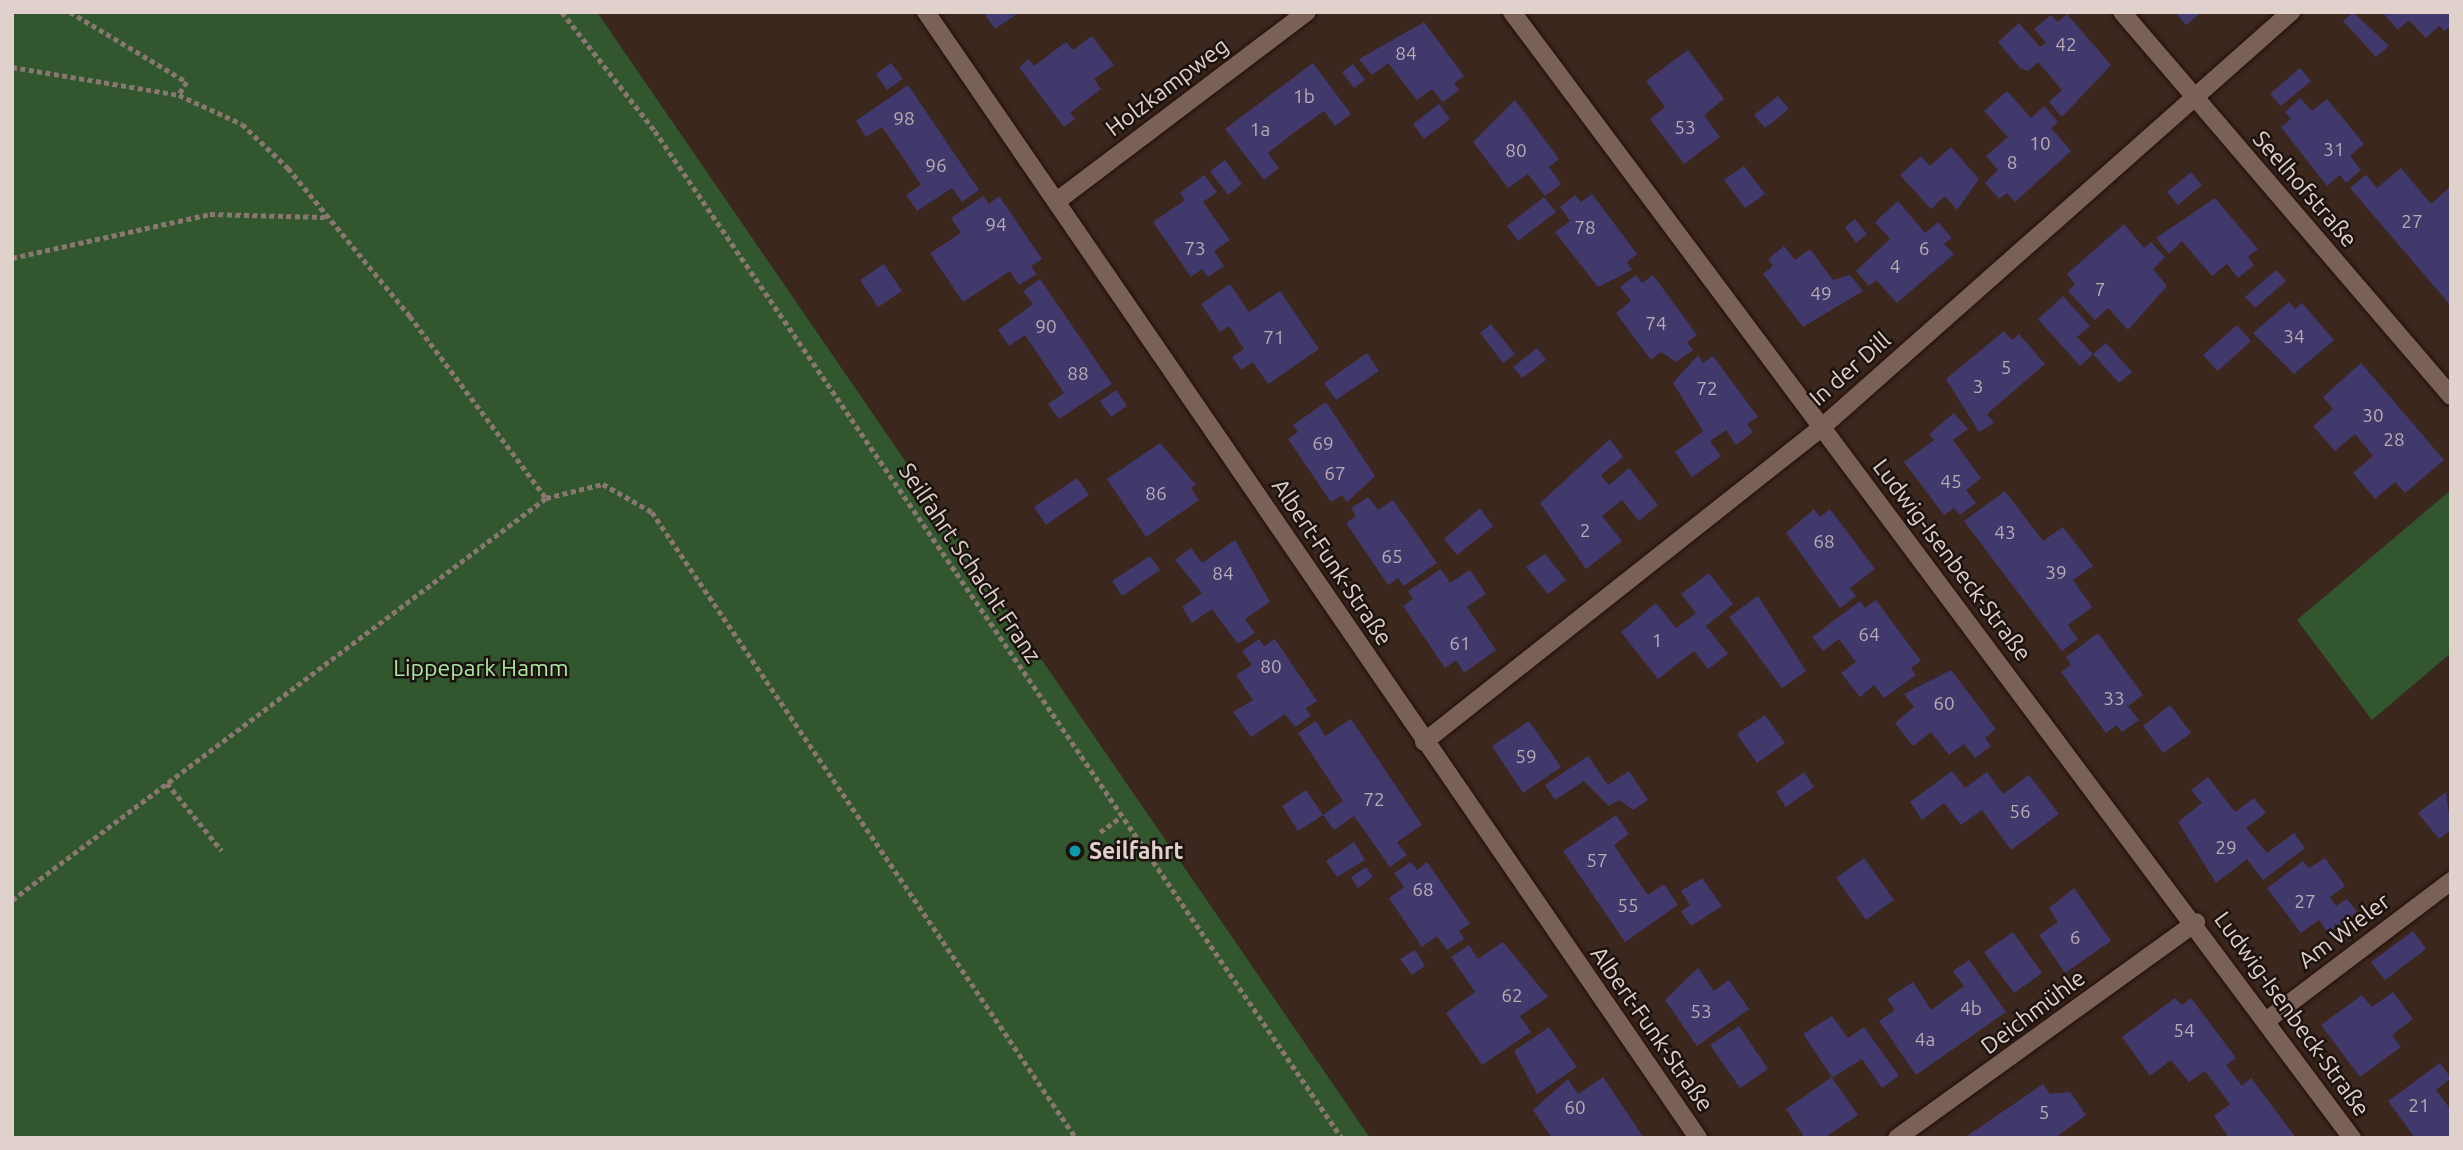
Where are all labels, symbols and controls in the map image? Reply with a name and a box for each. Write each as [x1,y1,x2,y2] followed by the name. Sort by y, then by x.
[1100,32,1234,142] street label: Holzkampweg
[2055,34,2077,56] house number: 42
[1395,43,1417,65] house number: 84
[1293,86,1315,108] house number: 1b
[893,108,915,130] house number: 98
[1674,117,1696,139] house number: 53
[1250,119,1270,141] house number: 1a
[2247,125,2363,253] street label: Seelhofstraße
[2029,133,2051,155] house number: 10
[2323,139,2345,161] house number: 31
[1505,140,1527,162] house number: 80
[2007,152,2017,174] house number: 8
[925,155,947,177] house number: 96
[2401,211,2423,233] house number: 27
[985,214,1007,236] house number: 94
[1574,217,1596,239] house number: 78
[1184,238,1206,260] house number: 73
[1919,238,1929,260] house number: 6
[1890,256,1900,278] house number: 4
[2095,279,2105,301] house number: 7
[1810,283,1832,305] house number: 49
[1645,313,1667,335] house number: 74
[1035,316,1057,338] house number: 90
[1804,326,1896,412] street label: In der Dill
[2283,326,2305,348] house number: 34
[1263,327,1285,349] house number: 71
[2001,357,2011,379] house number: 5
[1067,363,1089,385] house number: 88
[1973,376,1983,398] house number: 3
[1696,378,1718,400] house number: 72
[2362,405,2384,427] house number: 30
[2383,429,2405,451] house number: 28
[1312,433,1334,455] house number: 69
[1867,453,2037,667] street label: Ludwig-Isenbeck-Straße
[893,458,1047,668] street label: Seilfahrt Schacht Franz
[1324,463,1346,485] house number: 67
[1940,471,1962,493] house number: 45
[1266,473,1398,651] street label: Albert-Funk-Straße
[1145,483,1167,505] house number: 86
[1580,520,1590,542] house number: 2
[1994,522,2016,544] house number: 43
[1813,531,1835,553] house number: 68
[1381,546,1403,568] house number: 65
[2045,562,2067,584] house number: 39
[1212,563,1234,585] house number: 84
[1858,624,1880,646] house number: 64
[1652,630,1662,652] house number: 1
[1449,633,1471,655] house number: 61
[393,654,569,682] park label: Lippepark Hamm
[1260,656,1282,678] house number: 80
[2103,688,2125,710] house number: 33
[1933,693,1955,715] house number: 60
[1515,746,1537,768] house number: 59
[1363,789,1385,811] house number: 72
[2009,801,2031,823] house number: 56
[1089,837,1183,865] place label: Seilfahrt
[2215,837,2237,859] house number: 29
[1067,843,1083,859] marker: Seilfahrt
[1586,850,1608,872] house number: 57
[1412,879,1434,901] house number: 68
[2293,888,2395,974] street label: Am Wieler
[2294,891,2316,913] house number: 27
[1617,895,1639,917] house number: 55
[2208,906,2376,1122] street label: Ludwig-Isenbeck-Straße
[2070,927,2080,949] house number: 6
[1585,941,1719,1117] street label: Albert-Funk-Straße
[1976,964,2090,1060] street label: Deichmühle
[1501,985,1523,1007] house number: 62
[1960,998,1982,1020] house number: 4b
[1690,1001,1712,1023] house number: 53
[2173,1020,2195,1042] house number: 54
[1915,1029,1935,1051] house number: 4a
[2408,1095,2430,1117] house number: 21
[1564,1097,1586,1119] house number: 60
[2039,1102,2049,1124] house number: 5

